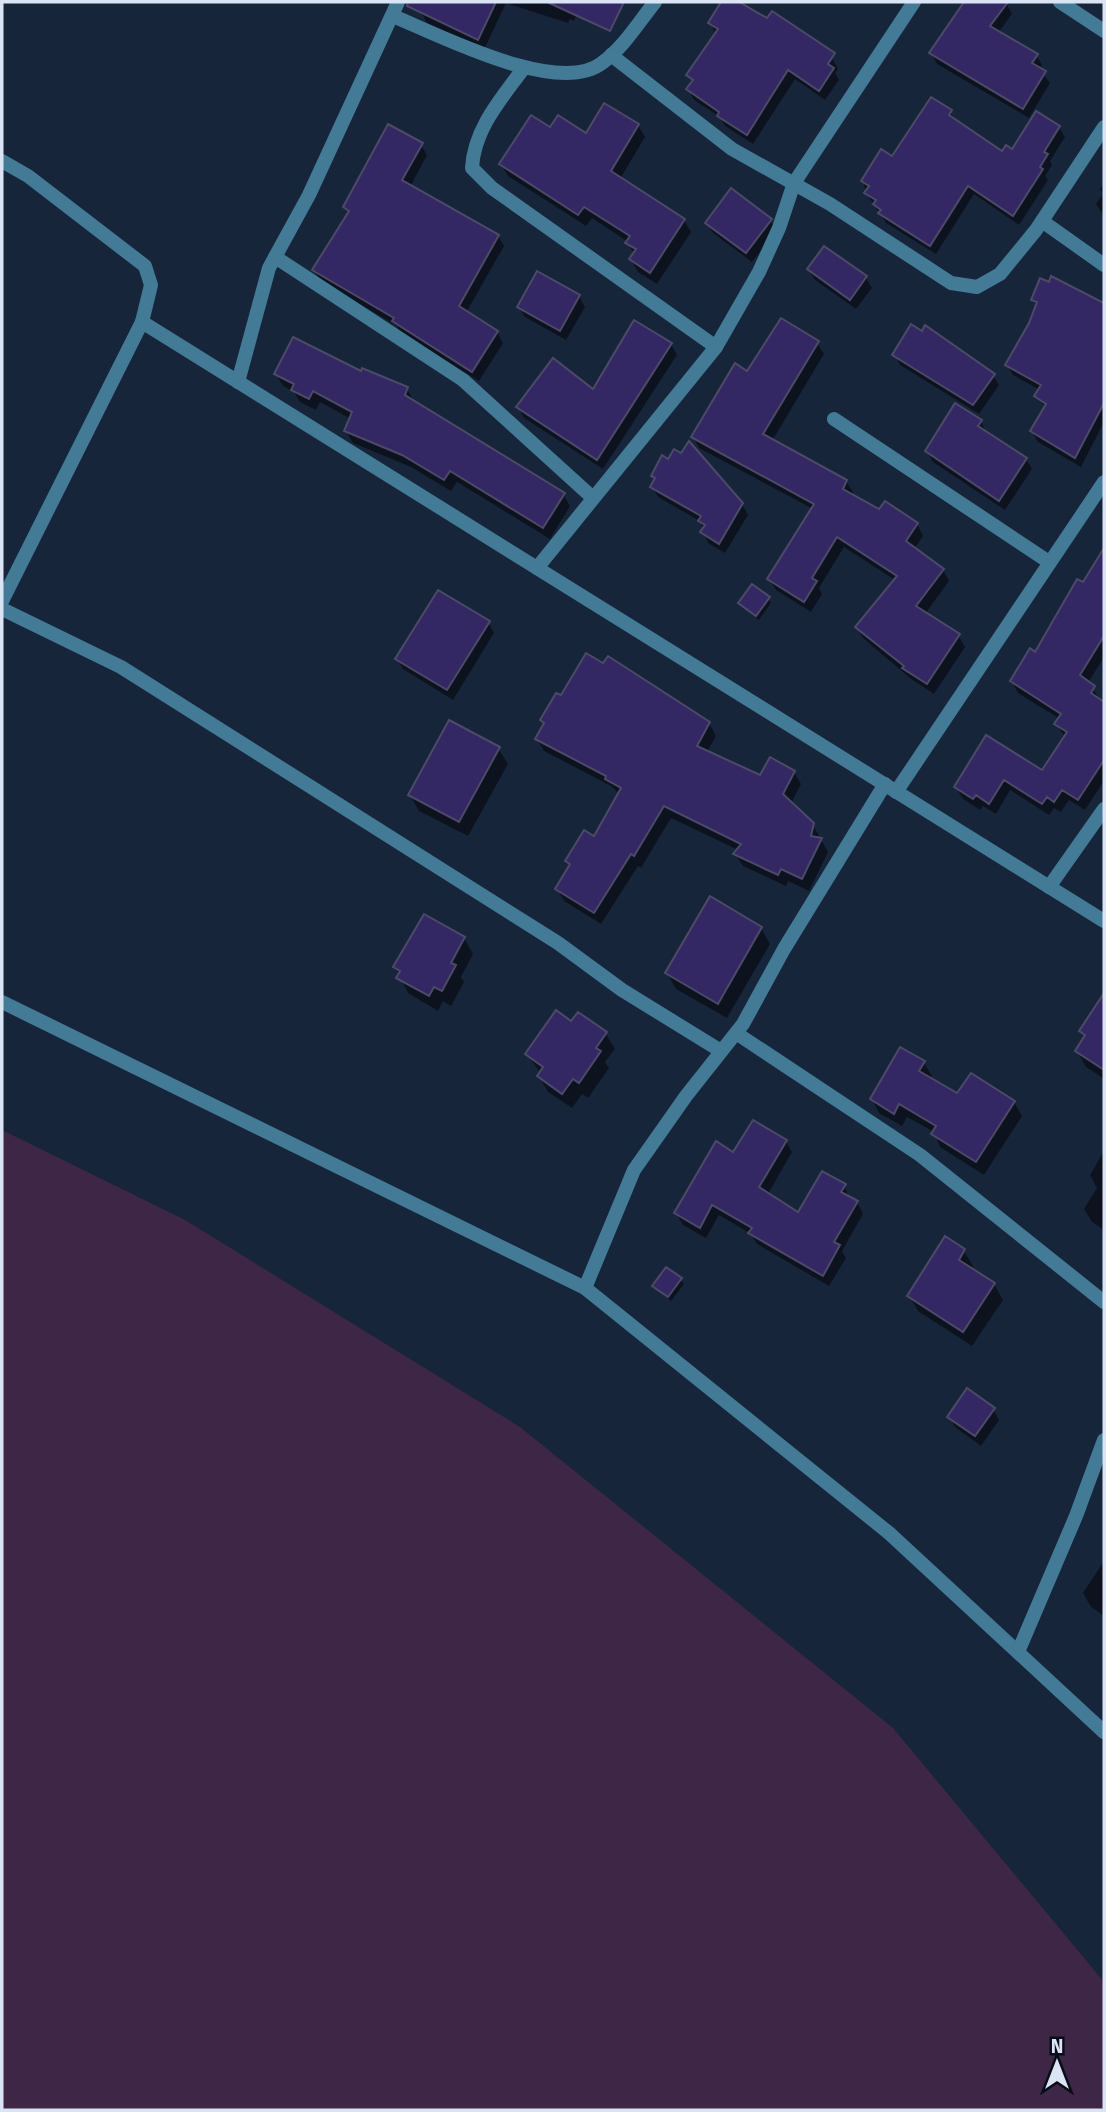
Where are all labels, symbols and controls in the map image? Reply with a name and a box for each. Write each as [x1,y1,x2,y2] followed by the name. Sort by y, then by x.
[1022,2028,1092,2098] north arrow
[1051,2035,1063,2058] text: N

